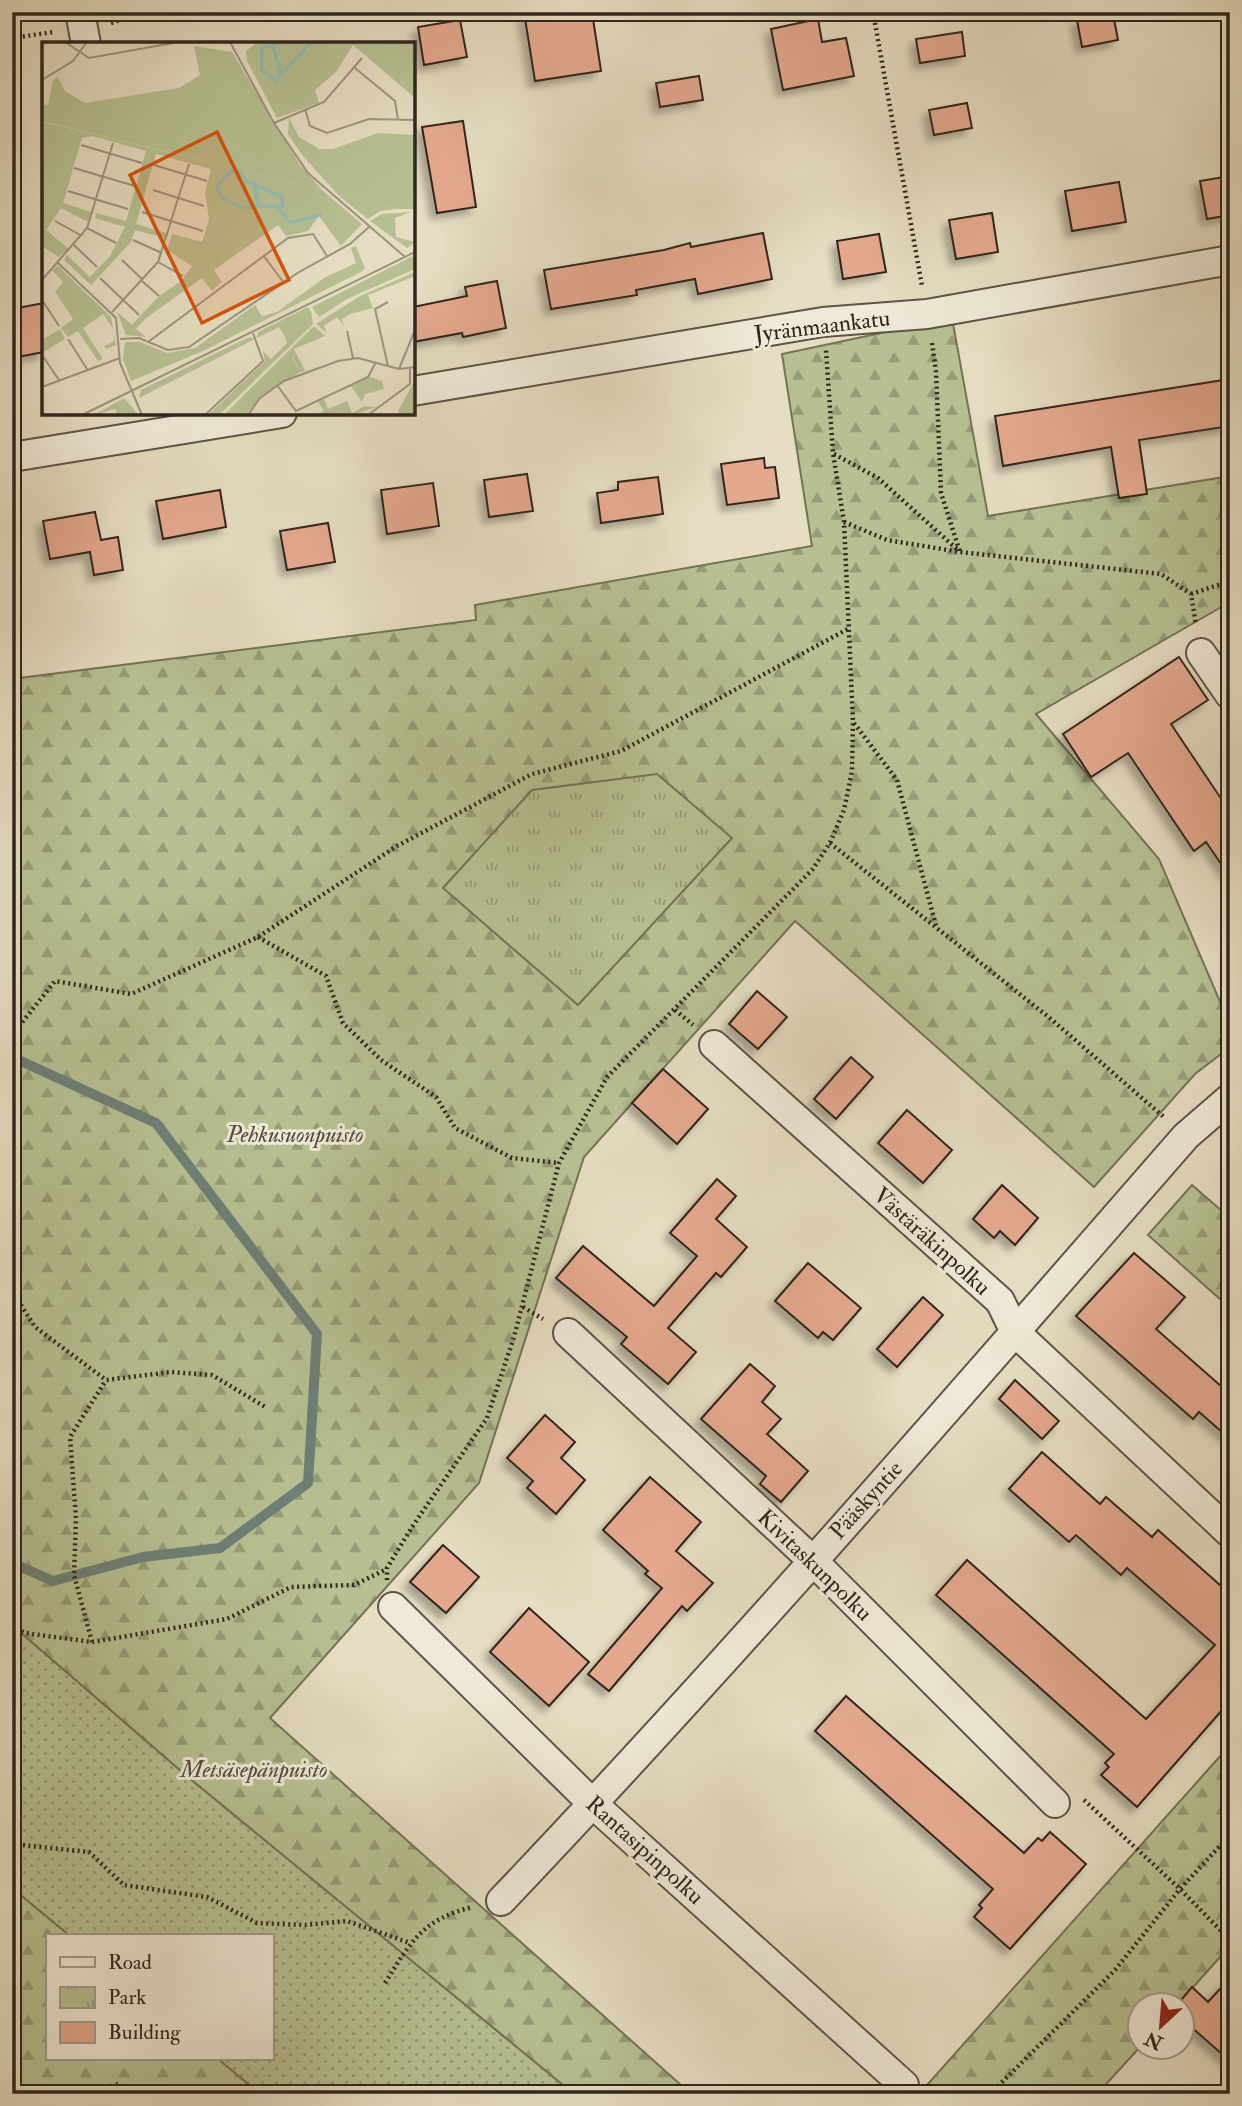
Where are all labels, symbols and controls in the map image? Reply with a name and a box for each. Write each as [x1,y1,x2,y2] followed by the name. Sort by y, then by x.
[42,42,415,415] inset map
[751,303,892,349] street label: Jyränmaankatu
[225,1120,364,1149] park label: Pehkusuonpuisto
[867,1181,997,1302] street label: Västäräkinpolku
[823,1454,909,1545] street label: Pääskyntie
[751,1503,879,1628] street label: Kivitaskunpolku
[179,1755,327,1784] park label: Metsäsepänpuisto
[579,1789,710,1911] street label: Rantasipinpolku
[46,1934,273,2060] legend
[108,1949,153,1976] text: Road
[108,1984,146,2011] text: Park
[1126,1990,1196,2060] north arrow
[108,2019,181,2046] text: Building
[1140,2025,1168,2055] text: N

